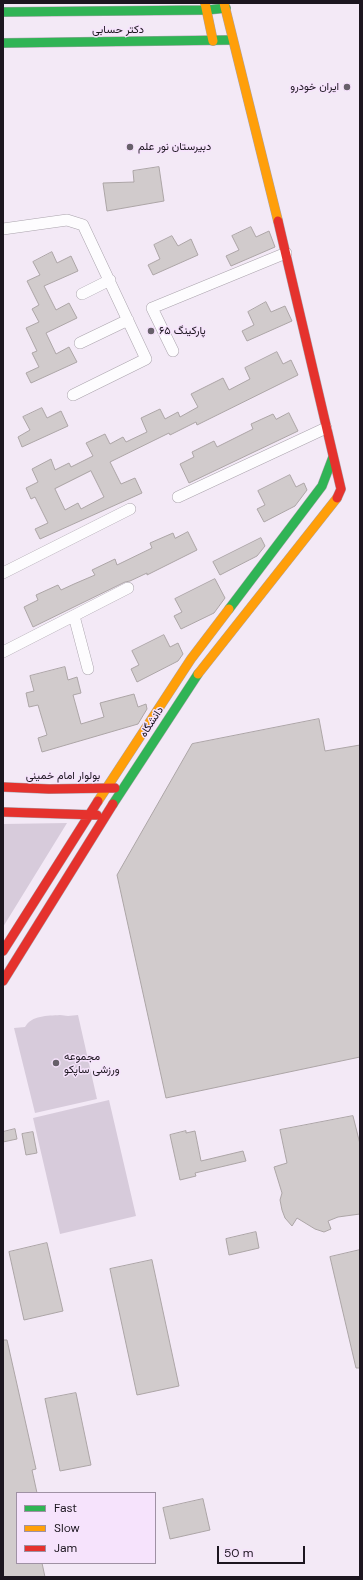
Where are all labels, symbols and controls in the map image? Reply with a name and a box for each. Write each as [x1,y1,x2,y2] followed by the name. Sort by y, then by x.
[92,23,144,37] street label: دکتر حسابی
[290,80,339,94] place label: ایران خودرو
[342,82,352,92] marker: ایران خودرو
[138,140,211,154] place label: دبیرستان نور علم
[125,142,135,152] marker: دبیرستان نور علم
[159,324,206,338] place label: پارکینگ ۶۵
[146,326,156,336] marker: پارکینگ ۶۵
[137,704,167,740] street label: دانشگاه
[26,769,100,783] street label: بولوار امام خمینی
[64,1050,120,1076] place label: مجموعه ورزشی ساپکو
[51,1058,61,1068] marker: مجموعه ورزشی ساپکو
[16,1492,156,1564] legend
[54,1500,77,1516] text: Fast
[54,1520,80,1536] text: Slow
[219,1538,307,1564] scale bar
[54,1540,77,1556] text: Jam
[224,1545,253,1561] text: 50 m

